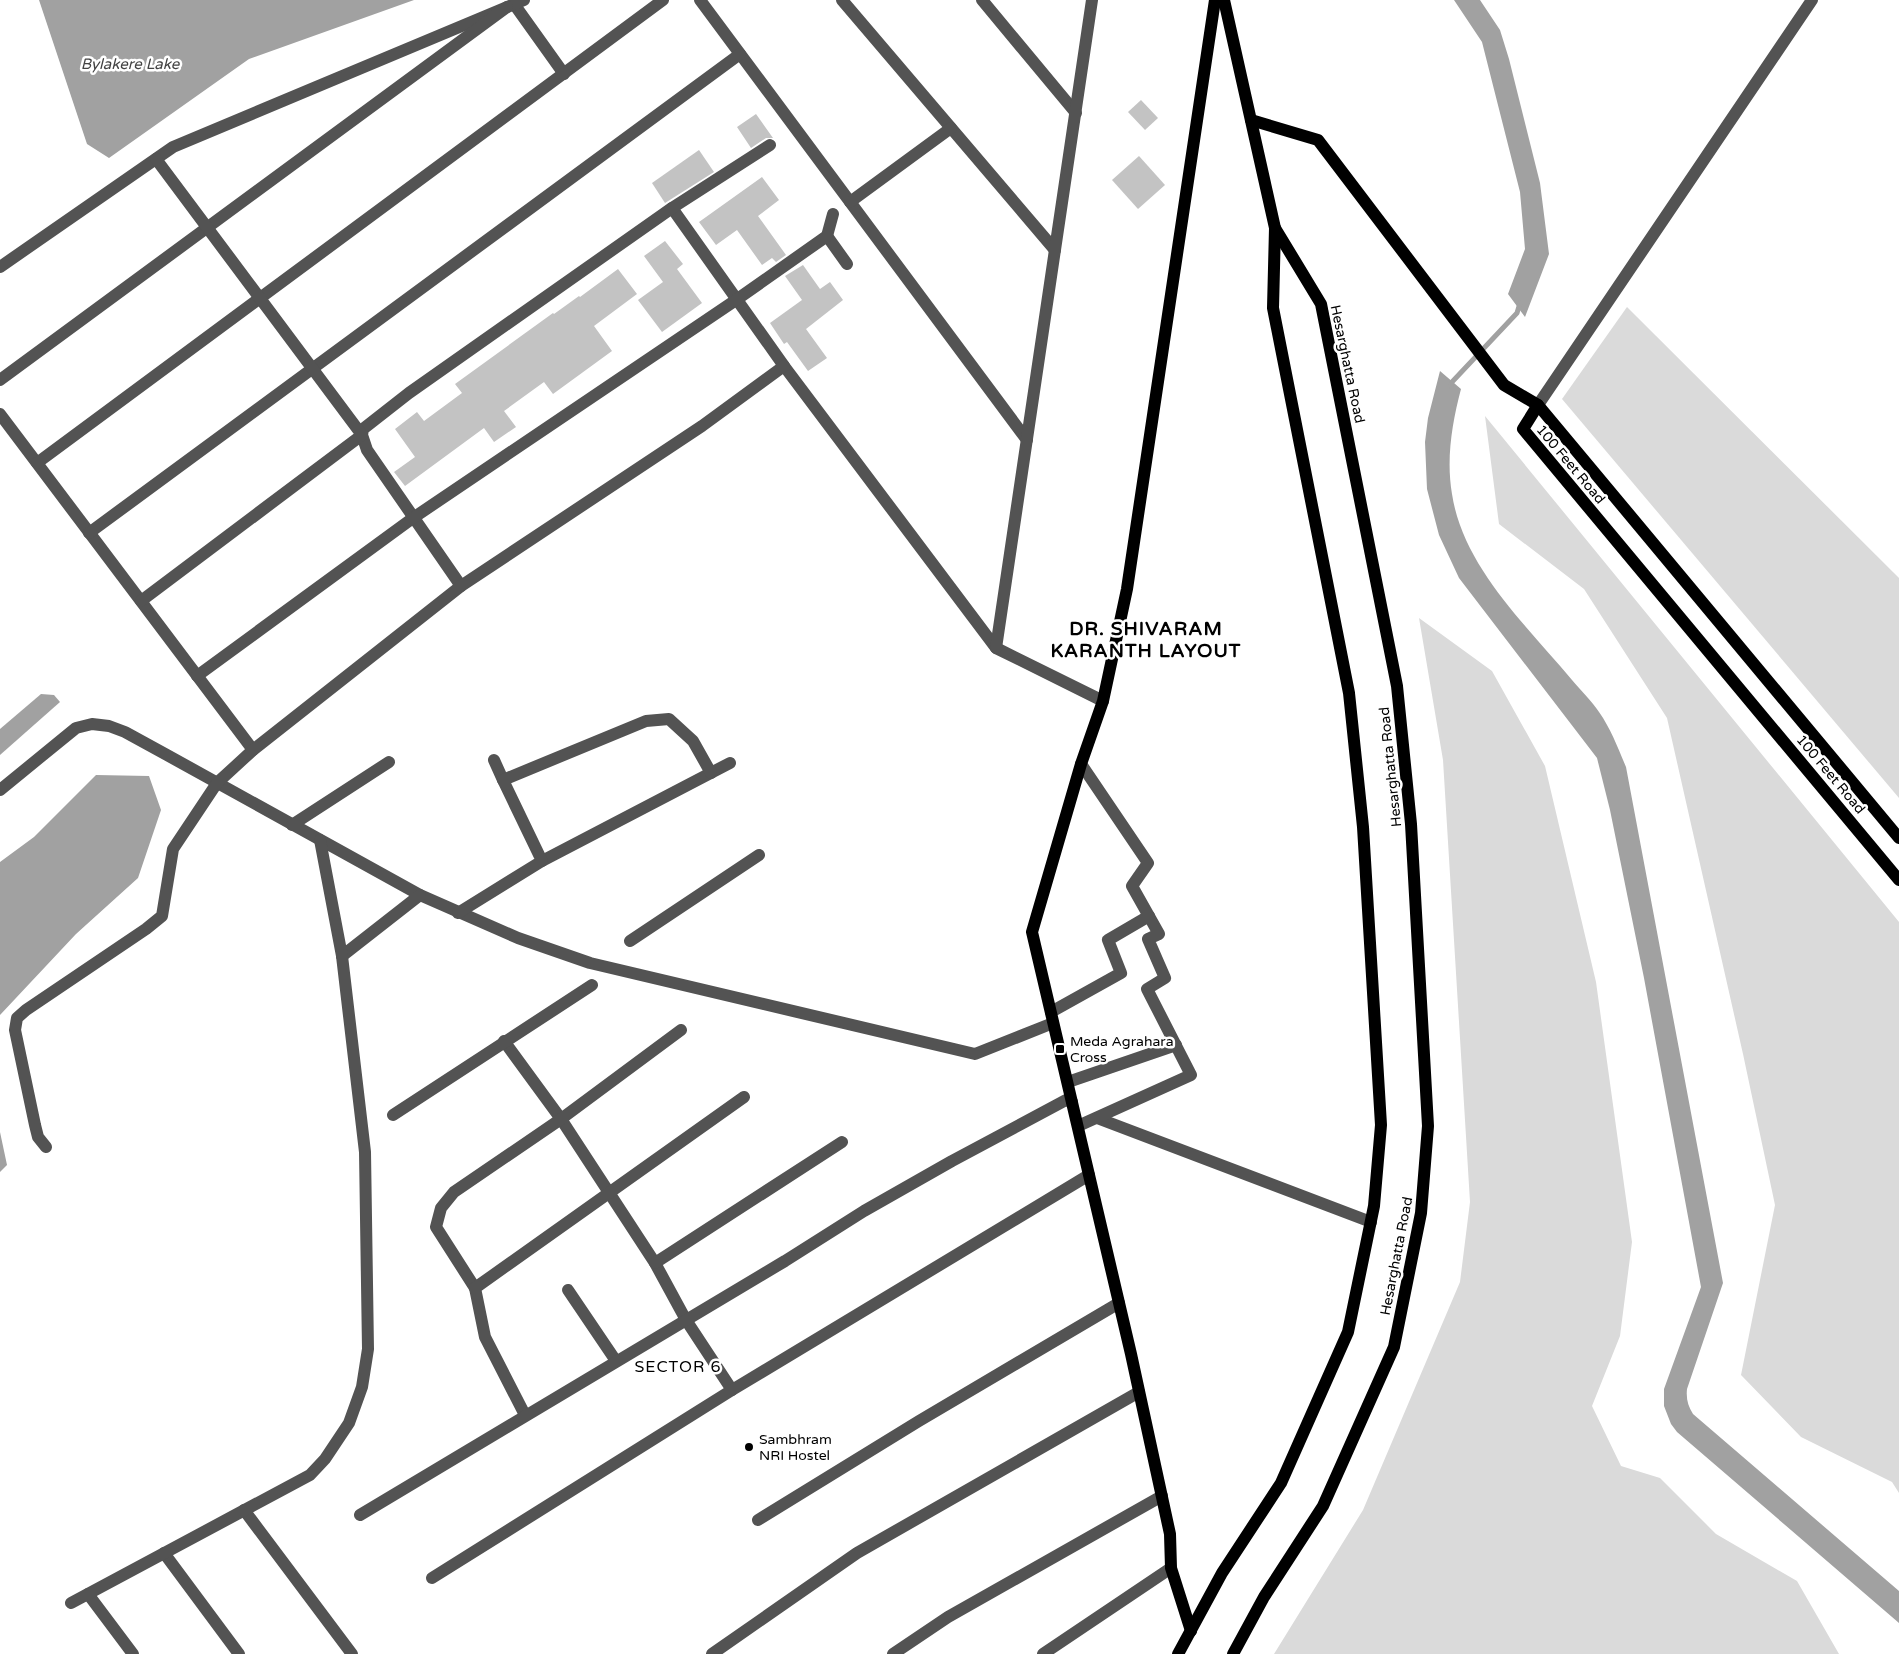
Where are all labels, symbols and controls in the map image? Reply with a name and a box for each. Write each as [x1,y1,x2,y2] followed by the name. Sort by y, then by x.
[81,55,181,73] water label: Bylakere Lake
[1327,303,1368,425] street label: Hesarghatta Road
[1533,421,1609,507] street label: 100 Feet Road
[1051,618,1241,662] district label: DR. SHIVARAM KARANTH LAYOUT
[1376,706,1405,828] street label: Hesarghatta Road
[1793,731,1869,817] street label: 100 Feet Road
[1070,1033,1174,1066] place label: Meda Agrahara Cross
[1054,1043,1066,1055] marker: Meda Agrahara Cross
[1377,1195,1416,1317] street label: Hesarghatta Road
[634,1357,722,1377] district label: SECTOR 6
[759,1431,832,1464] place label: Sambhram NRI Hostel
[743,1441,755,1453] marker: Sambhram NRI Hostel

